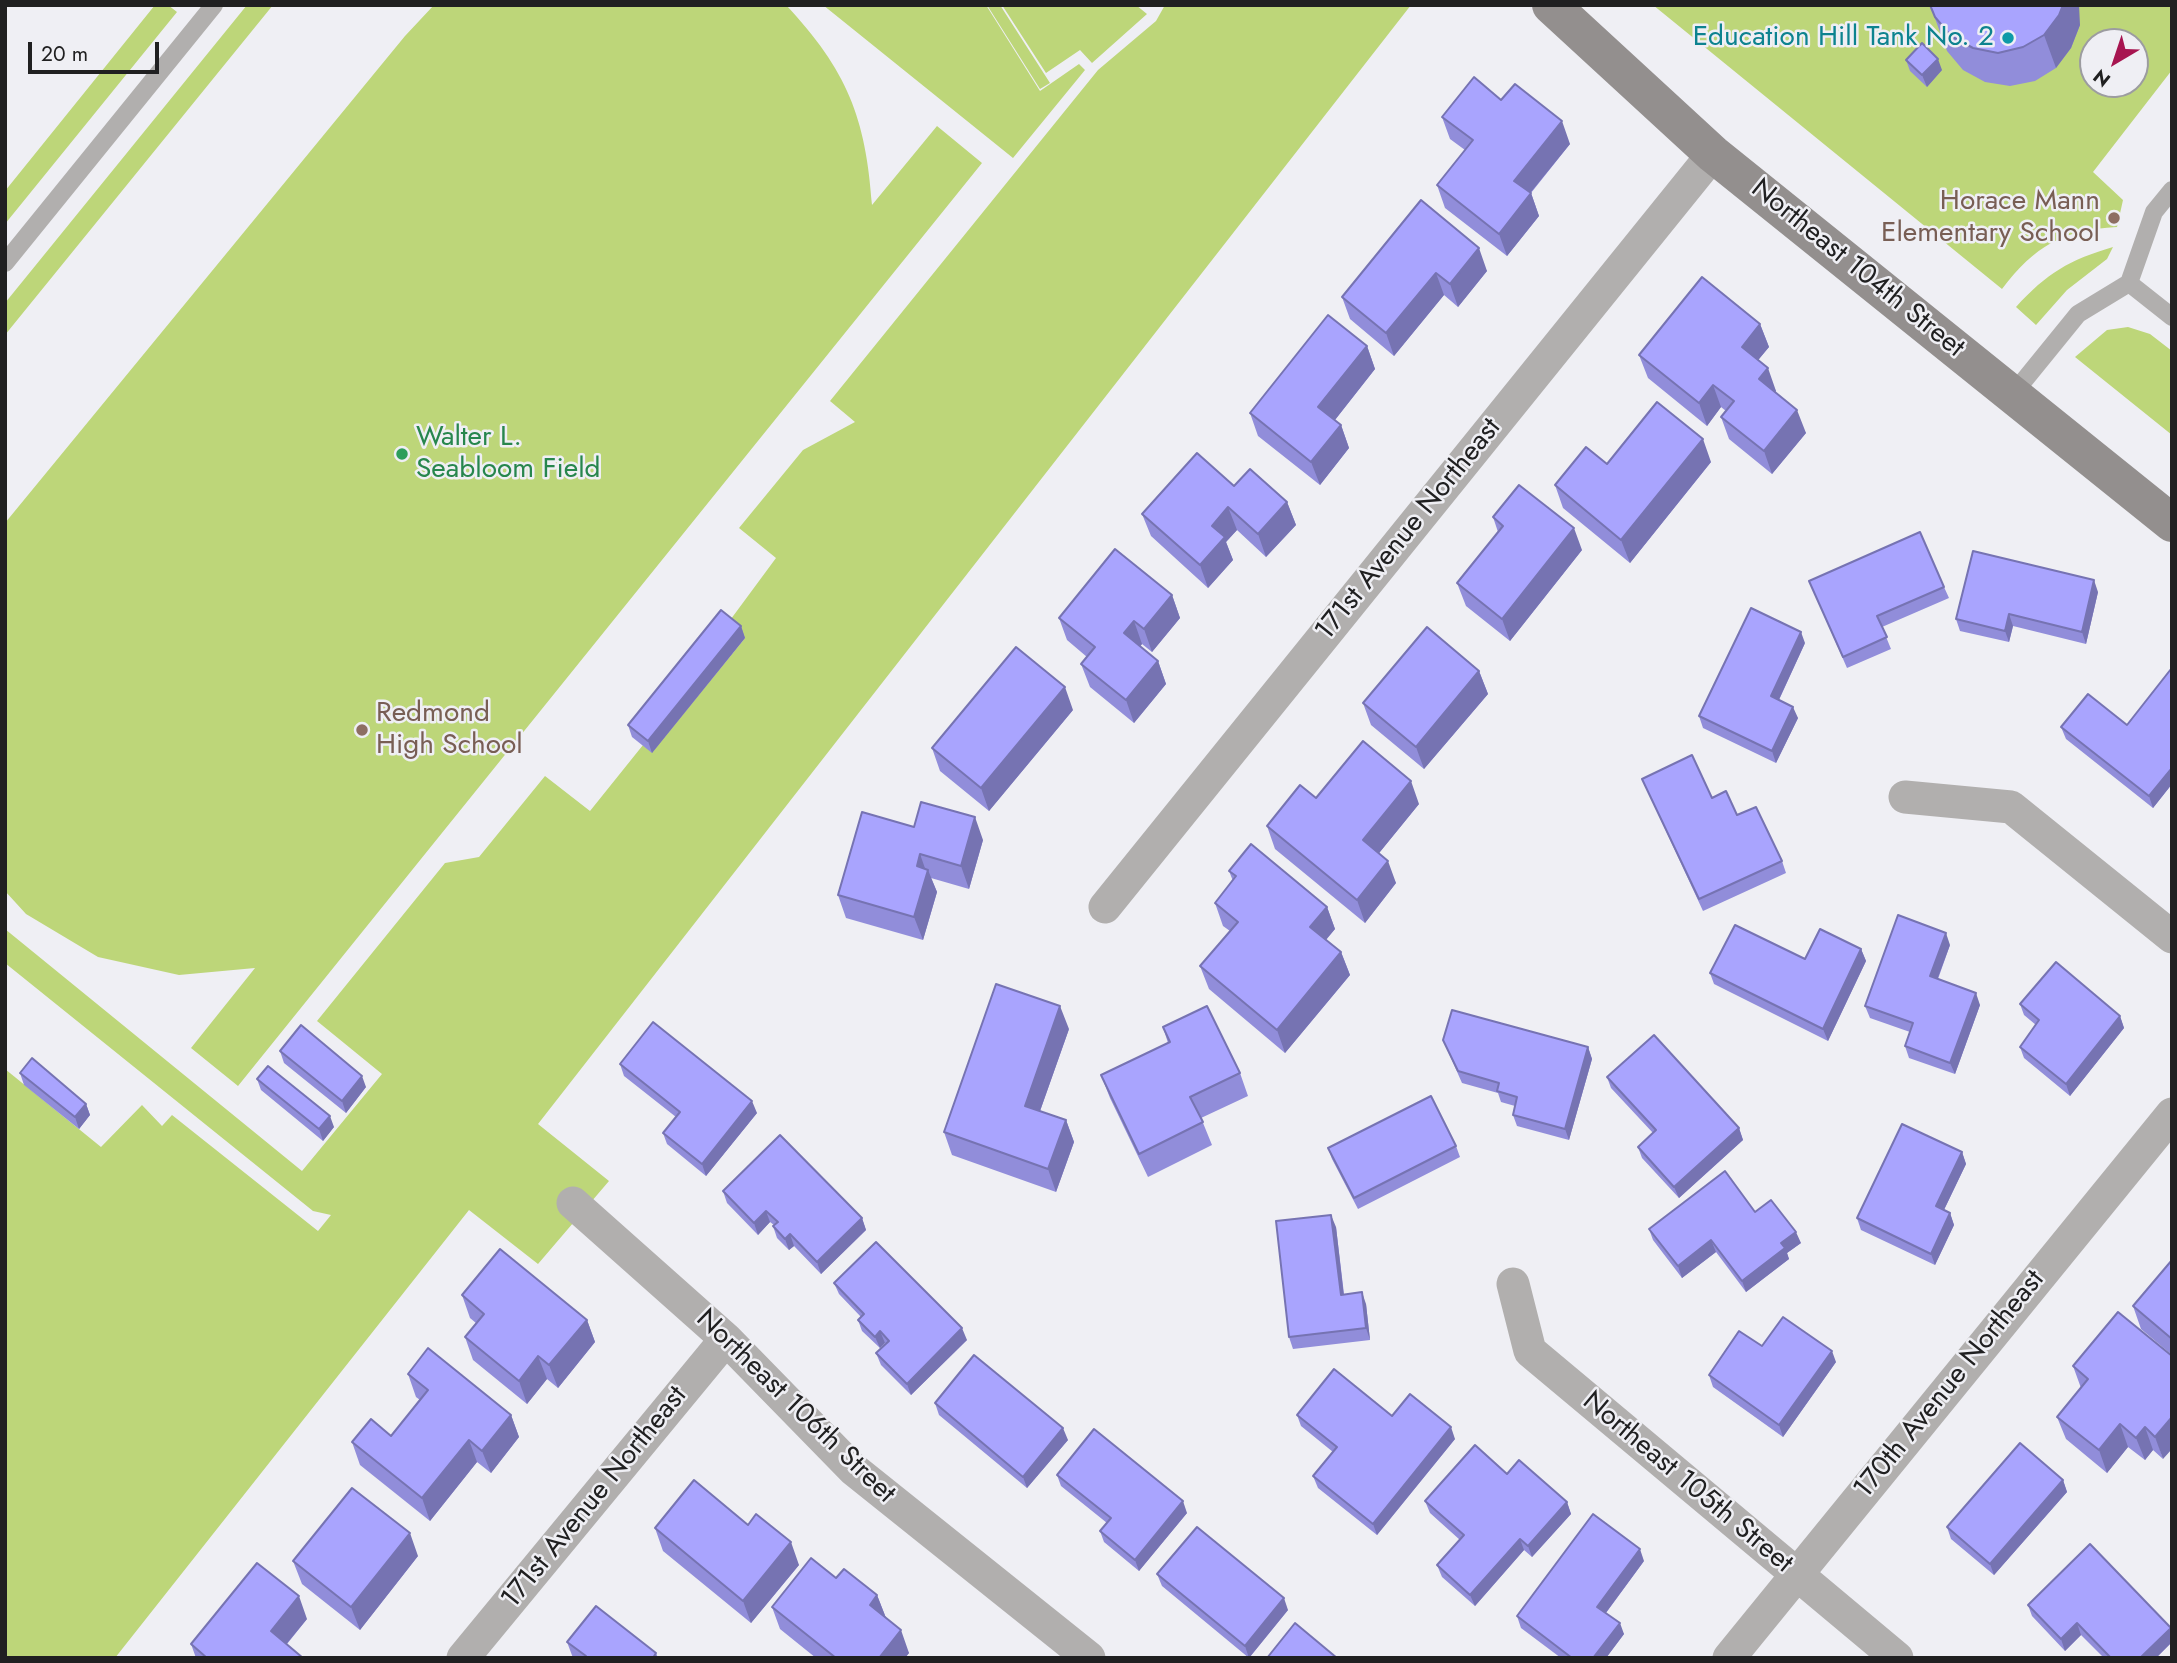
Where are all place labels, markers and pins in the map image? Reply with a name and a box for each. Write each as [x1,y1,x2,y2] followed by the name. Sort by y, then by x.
[1693,21,1994,55] place label: Education Hill Tank No. 2
[2000,30,2016,46] marker: Education Hill Tank No. 2
[1881,185,2100,251] place label: Horace Mann Elementary School
[2106,210,2122,226] marker: Horace Mann Elementary School
[416,421,601,487] place label: Walter L. Seabloom Field
[394,446,410,462] marker: Walter L. Seabloom Field
[376,697,523,763] place label: Redmond High School
[354,722,370,738] marker: Redmond High School

